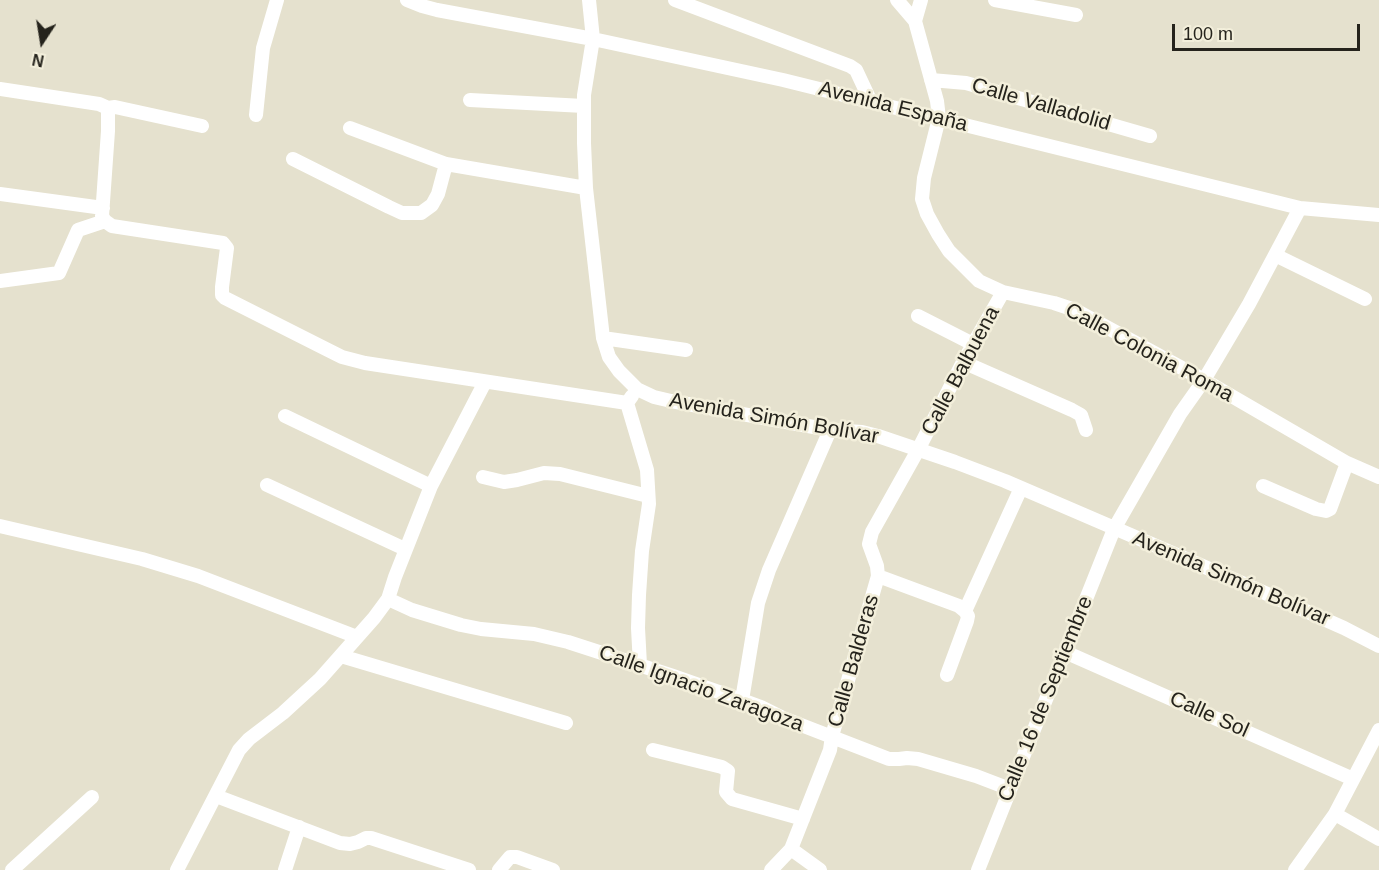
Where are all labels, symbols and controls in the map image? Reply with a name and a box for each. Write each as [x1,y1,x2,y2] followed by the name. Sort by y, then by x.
[12,12,72,72] north arrow
[1175,12,1362,50] scale bar
[1183,24,1233,44] text: 100 m
[31,51,46,70] text: N
[969,73,1113,137] street label: Calle Valladolid
[816,76,970,138] street label: Avenida España
[1061,298,1237,408] street label: Calle Colonia Roma
[916,302,1006,440] street label: Calle Balbuena
[667,388,881,450] street label: Avenida Simón Bolívar
[1128,526,1334,632] street label: Avenida Simón Bolívar
[823,592,885,730] street label: Calle Balderas
[993,593,1099,805] street label: Calle 16 de Septiembre
[595,640,807,738] street label: Calle Ignacio Zaragoza
[1165,686,1253,744] street label: Calle Sol

